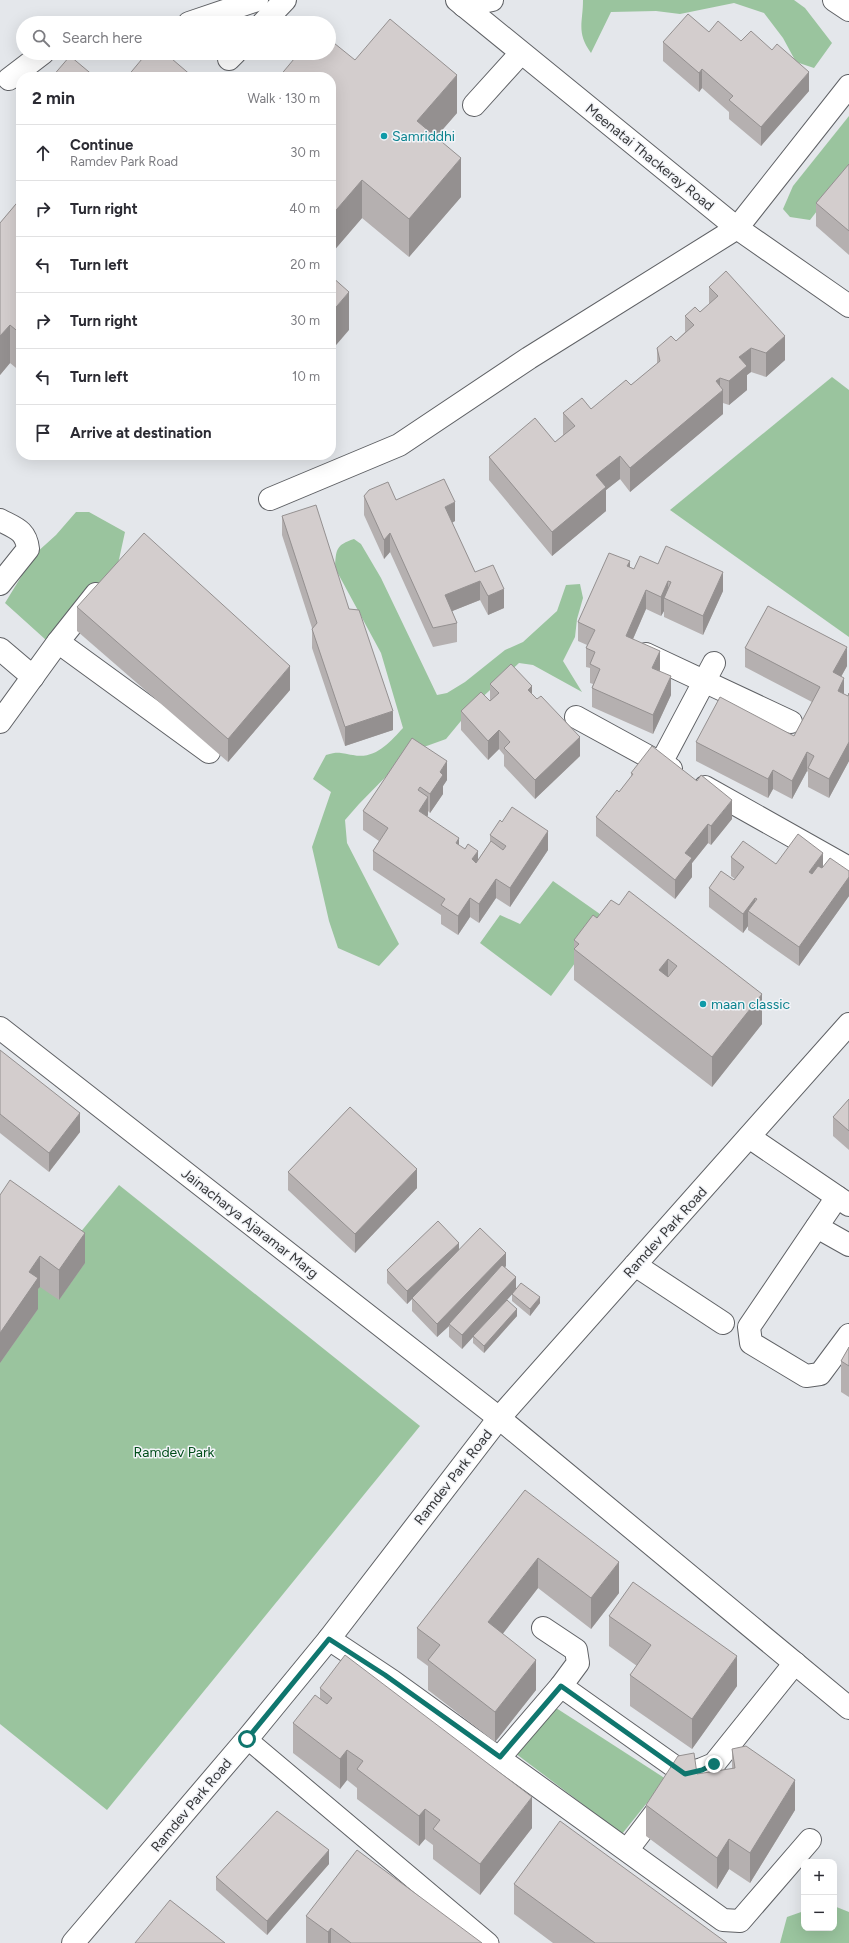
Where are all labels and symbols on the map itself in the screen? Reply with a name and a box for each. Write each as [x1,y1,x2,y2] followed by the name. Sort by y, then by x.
[582,100,717,215] street label: Meenatai Thackeray Road
[392,128,455,145] place label: Samriddhi
[379,131,389,141] marker: Samriddhi
[711,996,791,1013] place label: maan classic
[698,999,708,1009] marker: maan classic
[178,1165,322,1282] street label: Jainacharya Ajaramar Marg
[620,1183,711,1281] street label: Ramdev Park Road
[411,1426,496,1528] street label: Ramdev Park Road
[134,1444,215,1461] park label: Ramdev Park
[238,1730,256,1748] route start
[147,1755,235,1855] street label: Ramdev Park Road
[705,1755,723,1773] route end

